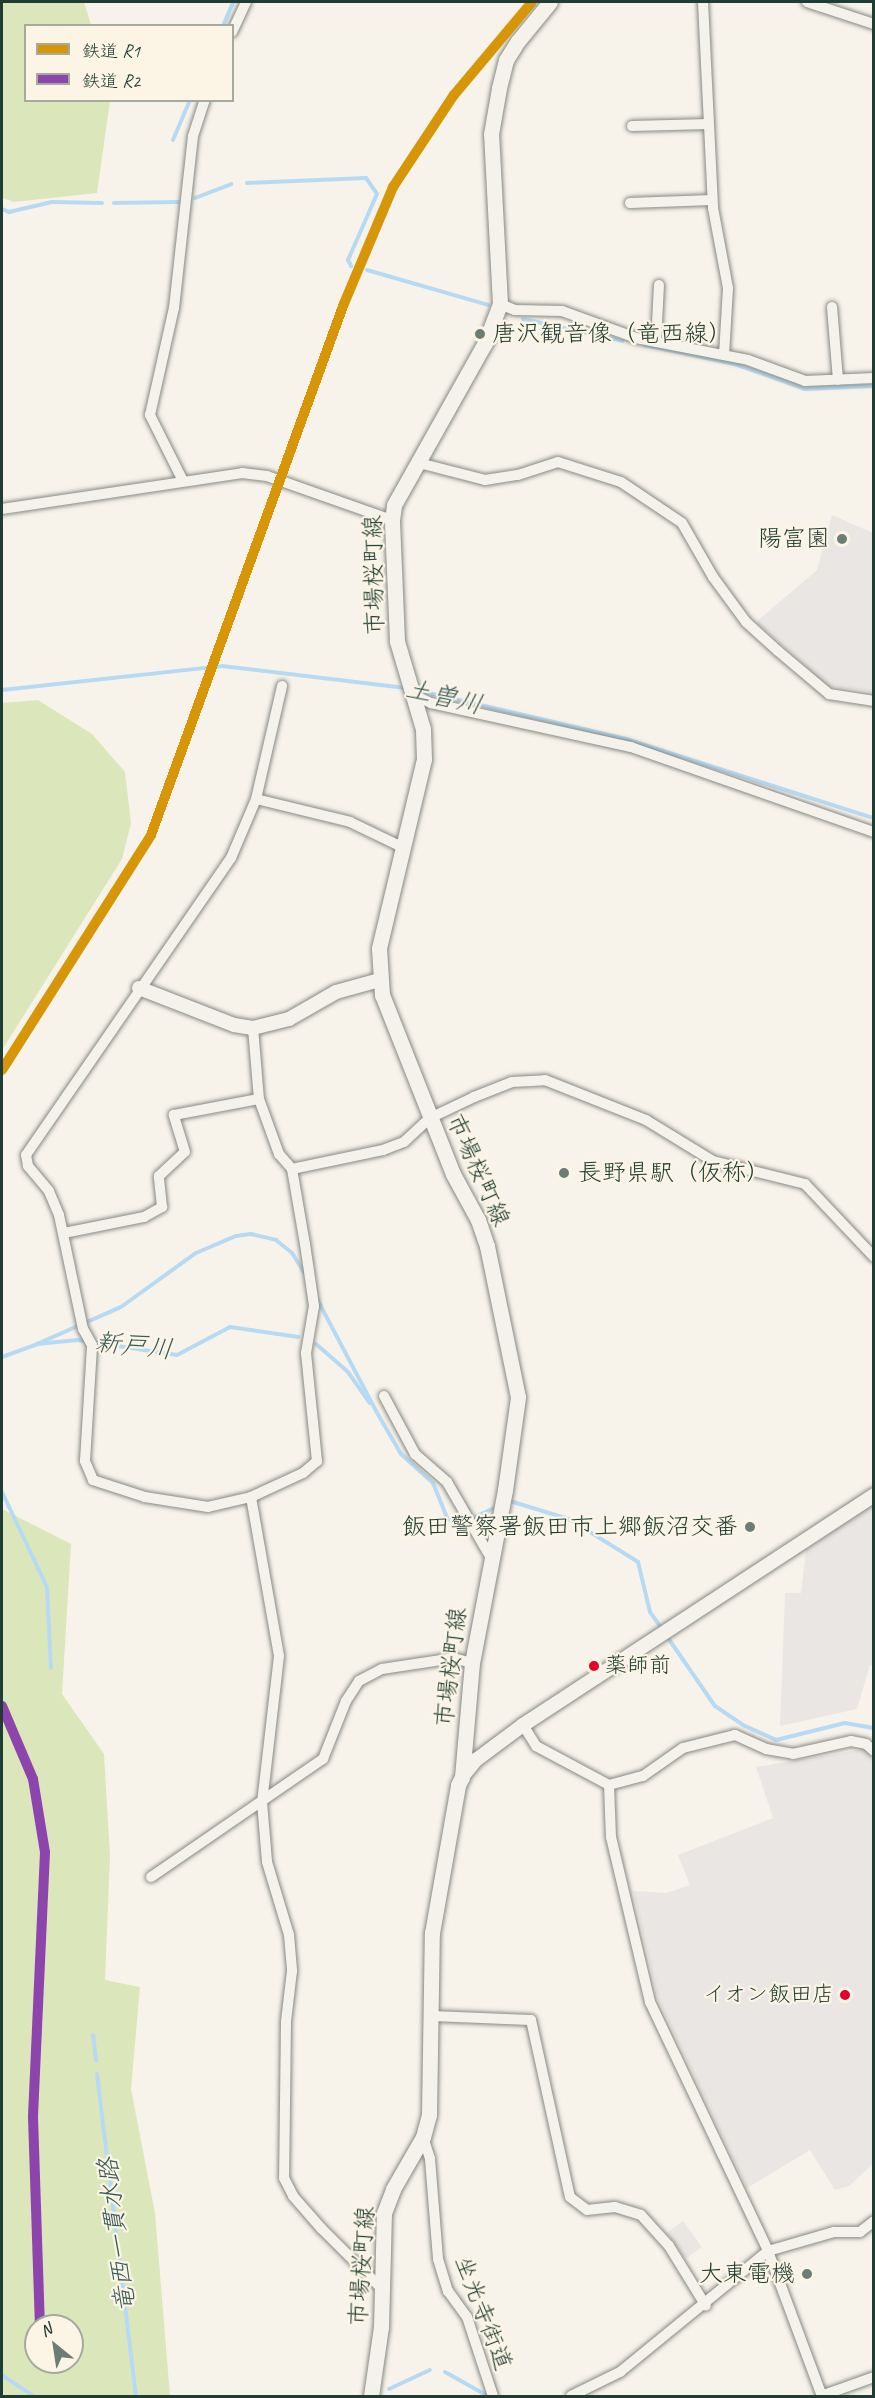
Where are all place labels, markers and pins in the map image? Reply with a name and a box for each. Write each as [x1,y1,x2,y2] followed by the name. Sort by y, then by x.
[492,320,732,348] place label: 唐沢観音像（竜西線）
[473,327,487,341] marker: 唐沢観音像（竜西線）
[758,525,830,553] place label: 陽富園
[835,532,849,546] marker: 陽富園
[578,1159,770,1187] place label: 長野県駅（仮称）
[555,1164,573,1182] marker: 長野県駅（仮称）
[402,1513,738,1541] place label: 飯田警察署飯田市上郷飯沼交番
[743,1520,757,1534] marker: 飯田警察署飯田市上郷飯沼交番
[605,1653,671,1679] place label: 薬師前
[588,1660,600,1672] marker: 薬師前
[702,1982,834,2008] place label: イオン飯田店
[839,1989,851,2001] marker: イオン飯田店
[699,2260,795,2288] place label: 大東電機
[800,2267,814,2281] marker: 大東電機

